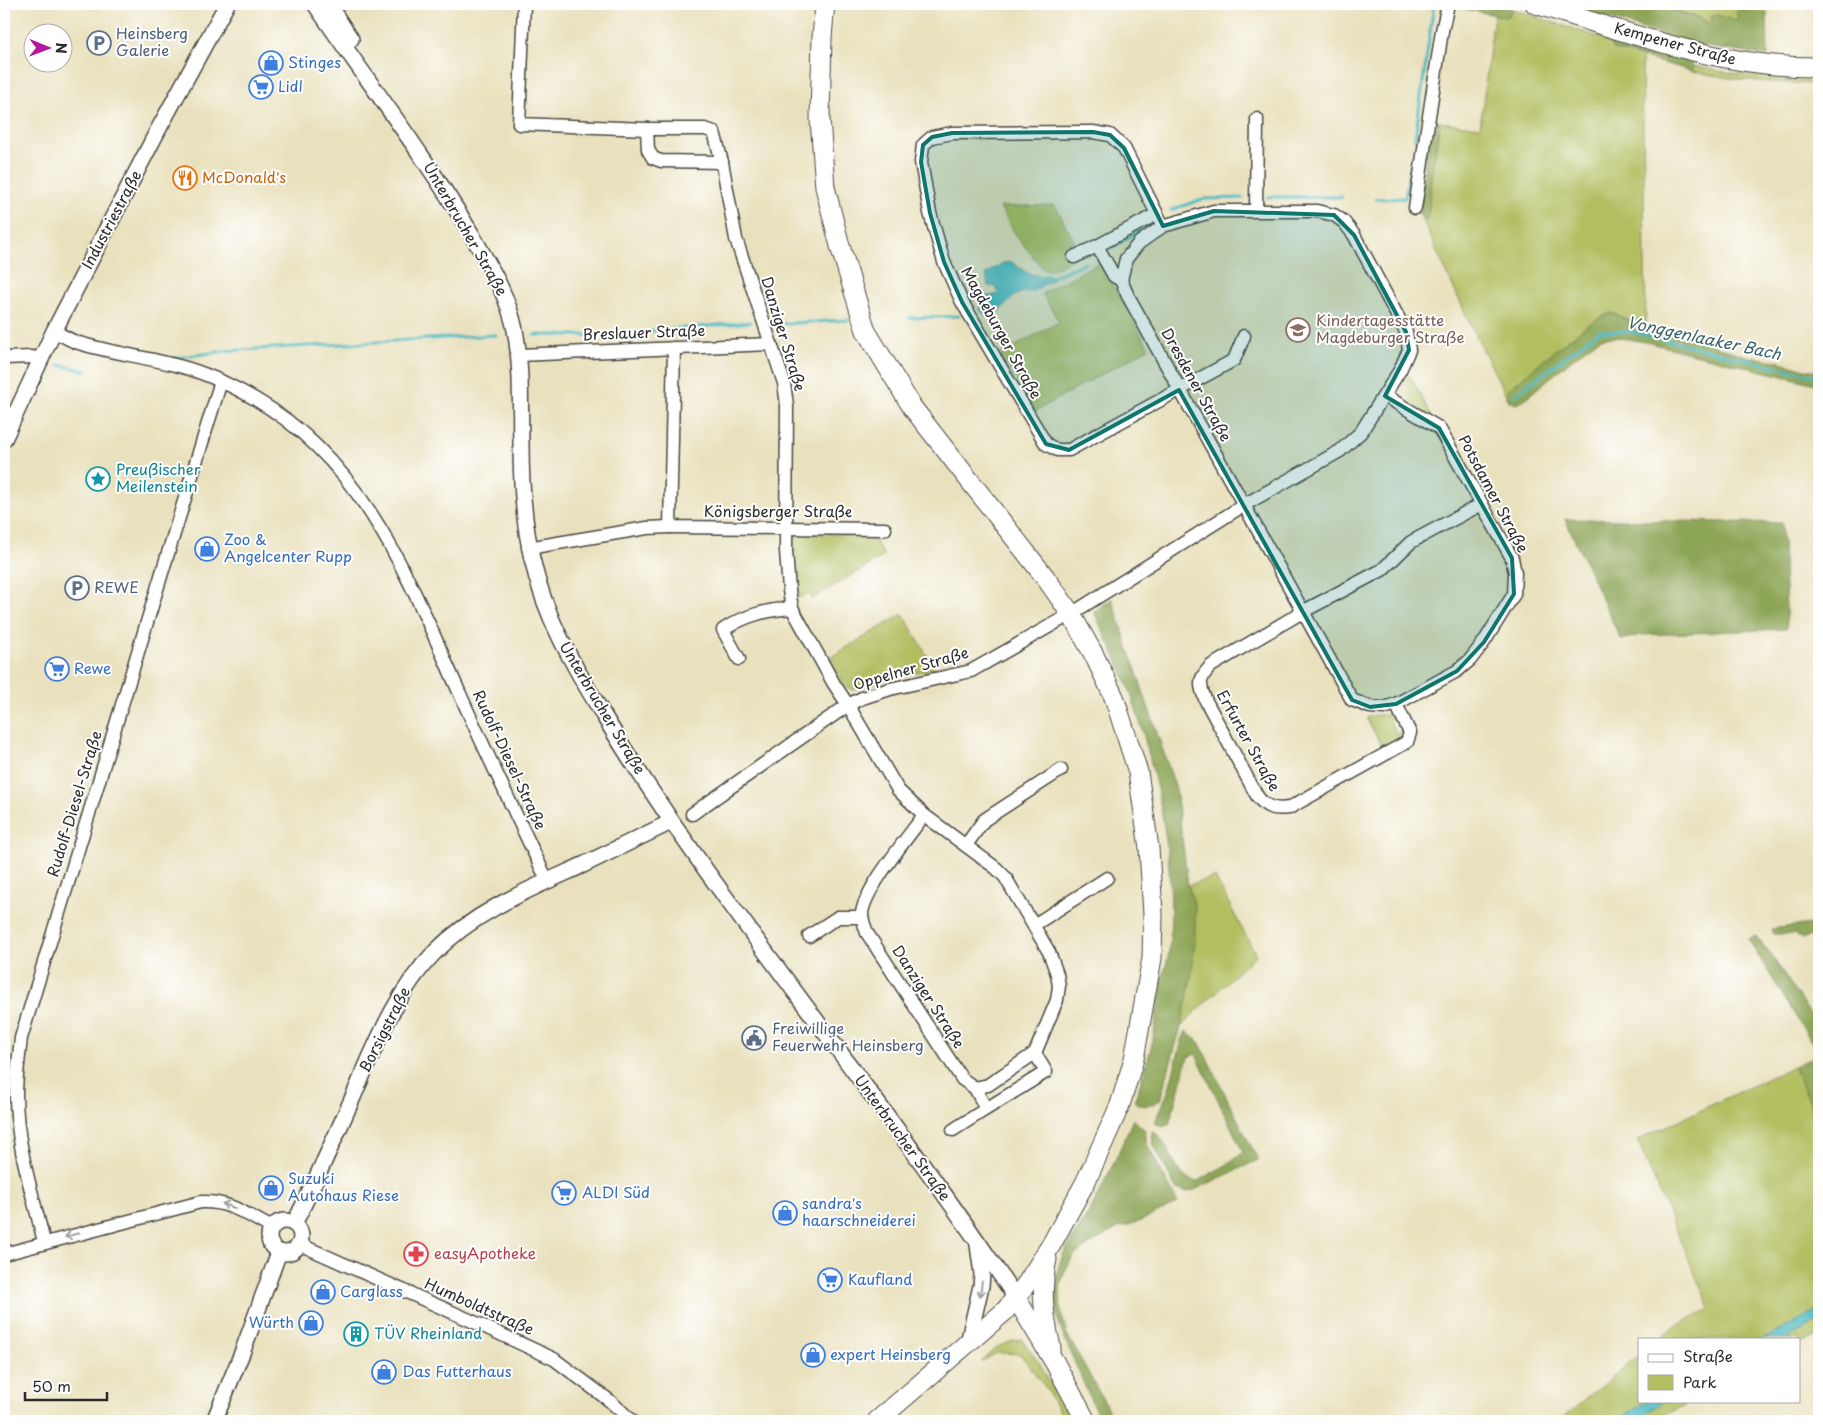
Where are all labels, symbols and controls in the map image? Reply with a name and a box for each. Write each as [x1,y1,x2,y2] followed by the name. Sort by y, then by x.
[1612,15,1739,70] street label: Kempener Straße
[116,21,188,61] place label: Heinsberg Galerie
[22,22,72,72] north arrow
[86,30,112,56] parking icon: Heinsberg Galerie
[51,43,72,54] text: N
[258,50,284,76] shop icon: Stinges
[288,50,341,73] place label: Stinges
[248,74,274,100] supermarket icon: Lidl
[278,74,303,97] place label: Lidl
[418,157,514,300] street label: Unterbrucher Straße
[172,165,198,191] restaurant icon: McDonald's
[202,165,286,188] place label: McDonald's
[75,166,146,273] street label: Industriestraße
[956,262,1048,403] street label: Magdeburger Straße
[756,274,813,394] street label: Danziger Straße
[1316,308,1464,348] place label: Kindertagesstätte Magdeburger Straße
[1625,309,1784,365] water label: Vonggenlaaker Bach
[1285,317,1311,343] school or university icon: Kindertagesstätte Magdeburger Straße
[582,318,706,345] street label: Breslauer Straße
[1156,323,1238,445] street label: Dresdener Straße
[1454,430,1535,556] street label: Potsdamer Straße
[116,457,201,497] place label: Preußischer Meilenstein
[85,466,111,492] place icon: Preußischer Meilenstein
[704,499,852,522] street label: Königsberger Straße
[224,527,352,567] place label: Zoo & Angelcenter Rupp
[194,536,220,562] shop icon: Zoo & Angelcenter Rupp
[64,575,90,601] parking icon: REWE
[94,575,139,598] place label: REWE
[554,636,652,778] street label: Unterbrucher Straße
[850,640,971,695] street label: Oppelner Straße
[44,656,70,682] supermarket icon: Rewe
[74,656,111,679] place label: Rewe
[1212,685,1287,795] street label: Erfurter Straße
[468,686,553,833] street label: Rudolf-Diesel-Straße
[40,728,107,879] street label: Rudolf-Diesel-Straße
[887,940,971,1052] street label: Danziger Straße
[352,983,415,1076] street label: Borsigstraße
[772,1016,924,1056] place label: Freiwillige Feuerwehr Heinsberg
[741,1025,767,1051] public building icon: Freiwillige Feuerwehr Heinsberg
[849,1069,957,1205] street label: Unterbrucher Straße
[288,1166,399,1206] place label: Suzuki Autohaus Riese
[258,1175,284,1201] shop icon: Suzuki Autohaus Riese
[551,1180,577,1206] supermarket icon: ALDI Süd
[582,1180,650,1203] place label: ALDI Süd
[802,1191,916,1231] place label: sandra's haarschneiderei
[772,1200,798,1226] shop icon: sandra's haarschneiderei
[222,1201,237,1210] one-way arrow
[64,1231,80,1240] one-way arrow
[403,1241,429,1267] pharmacy icon: easyApotheke
[434,1241,536,1264] place label: easyApotheke
[817,1267,843,1293] supermarket icon: Kaufland
[848,1267,912,1290] place label: Kaufland
[421,1271,538,1340] street label: Humboldtstraße
[310,1279,336,1305] shop icon: Carglass
[340,1279,403,1302] place label: Carglass
[976,1281,986,1297] one-way arrow
[249,1310,294,1333] place label: Würth
[298,1310,324,1336] shop icon: Würth
[343,1321,369,1347] building icon: TÜV Rheinland
[374,1321,482,1344] place label: TÜV Rheinland
[1638,1338,1800,1402] legend
[800,1342,826,1368] shop icon: expert Heinsberg
[830,1342,951,1365] place label: expert Heinsberg
[1683,1344,1733,1367] text: Straße
[371,1359,397,1385] shop icon: Das Futterhaus
[402,1359,512,1382] place label: Das Futterhaus
[25,1370,108,1402] scale bar
[1683,1370,1717,1393] text: Park
[32,1374,71,1397] text: 50 m

